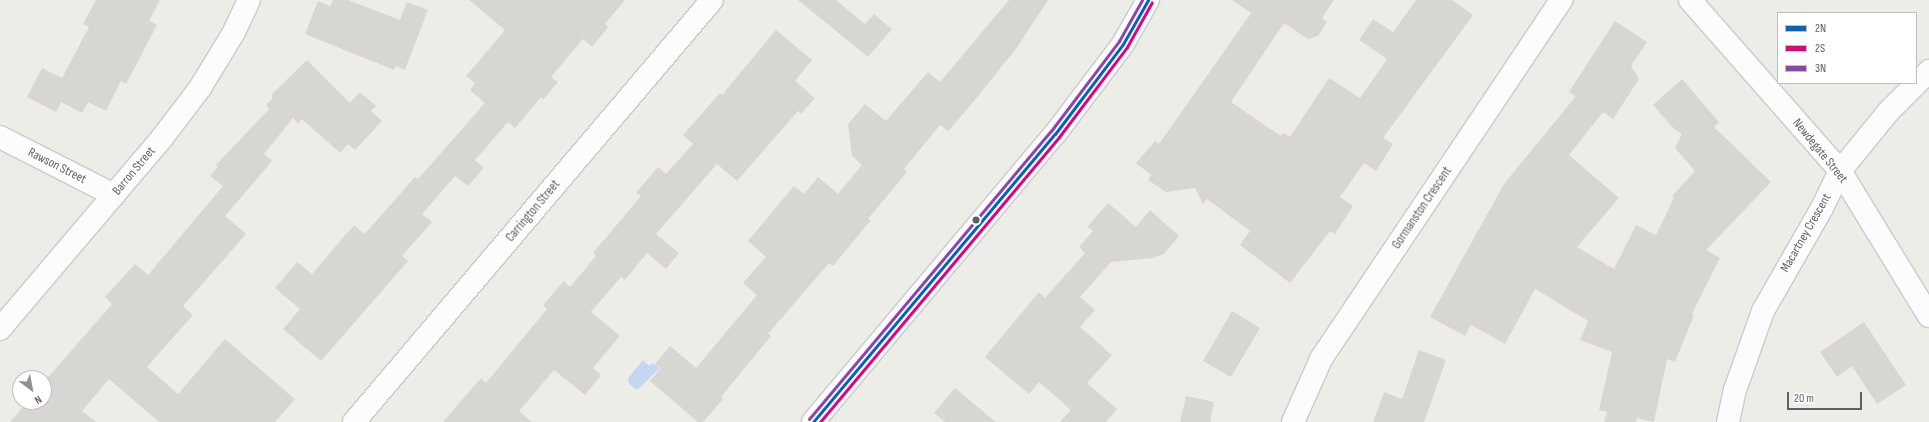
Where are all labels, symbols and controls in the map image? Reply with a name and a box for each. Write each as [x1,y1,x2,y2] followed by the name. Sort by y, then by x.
[1777,12,1917,84] legend
[1815,21,1826,36] text: 2N
[1815,41,1825,56] text: 2S
[1815,61,1826,76] text: 3N
[1789,116,1851,186] street label: Newdegate Street
[109,144,159,198] street label: Barron Street
[25,145,89,187] street label: Rawson Street
[1389,164,1455,252] street label: Gormanston Crescent
[503,177,563,245] street label: Carrington Street
[1777,191,1835,275] street label: Macartney Crescent
[971,215,981,225] unlabelled marker
[12,370,52,410] north arrow
[1789,384,1864,410] scale bar
[1794,391,1814,406] text: 20 m
[32,393,44,407] text: N

